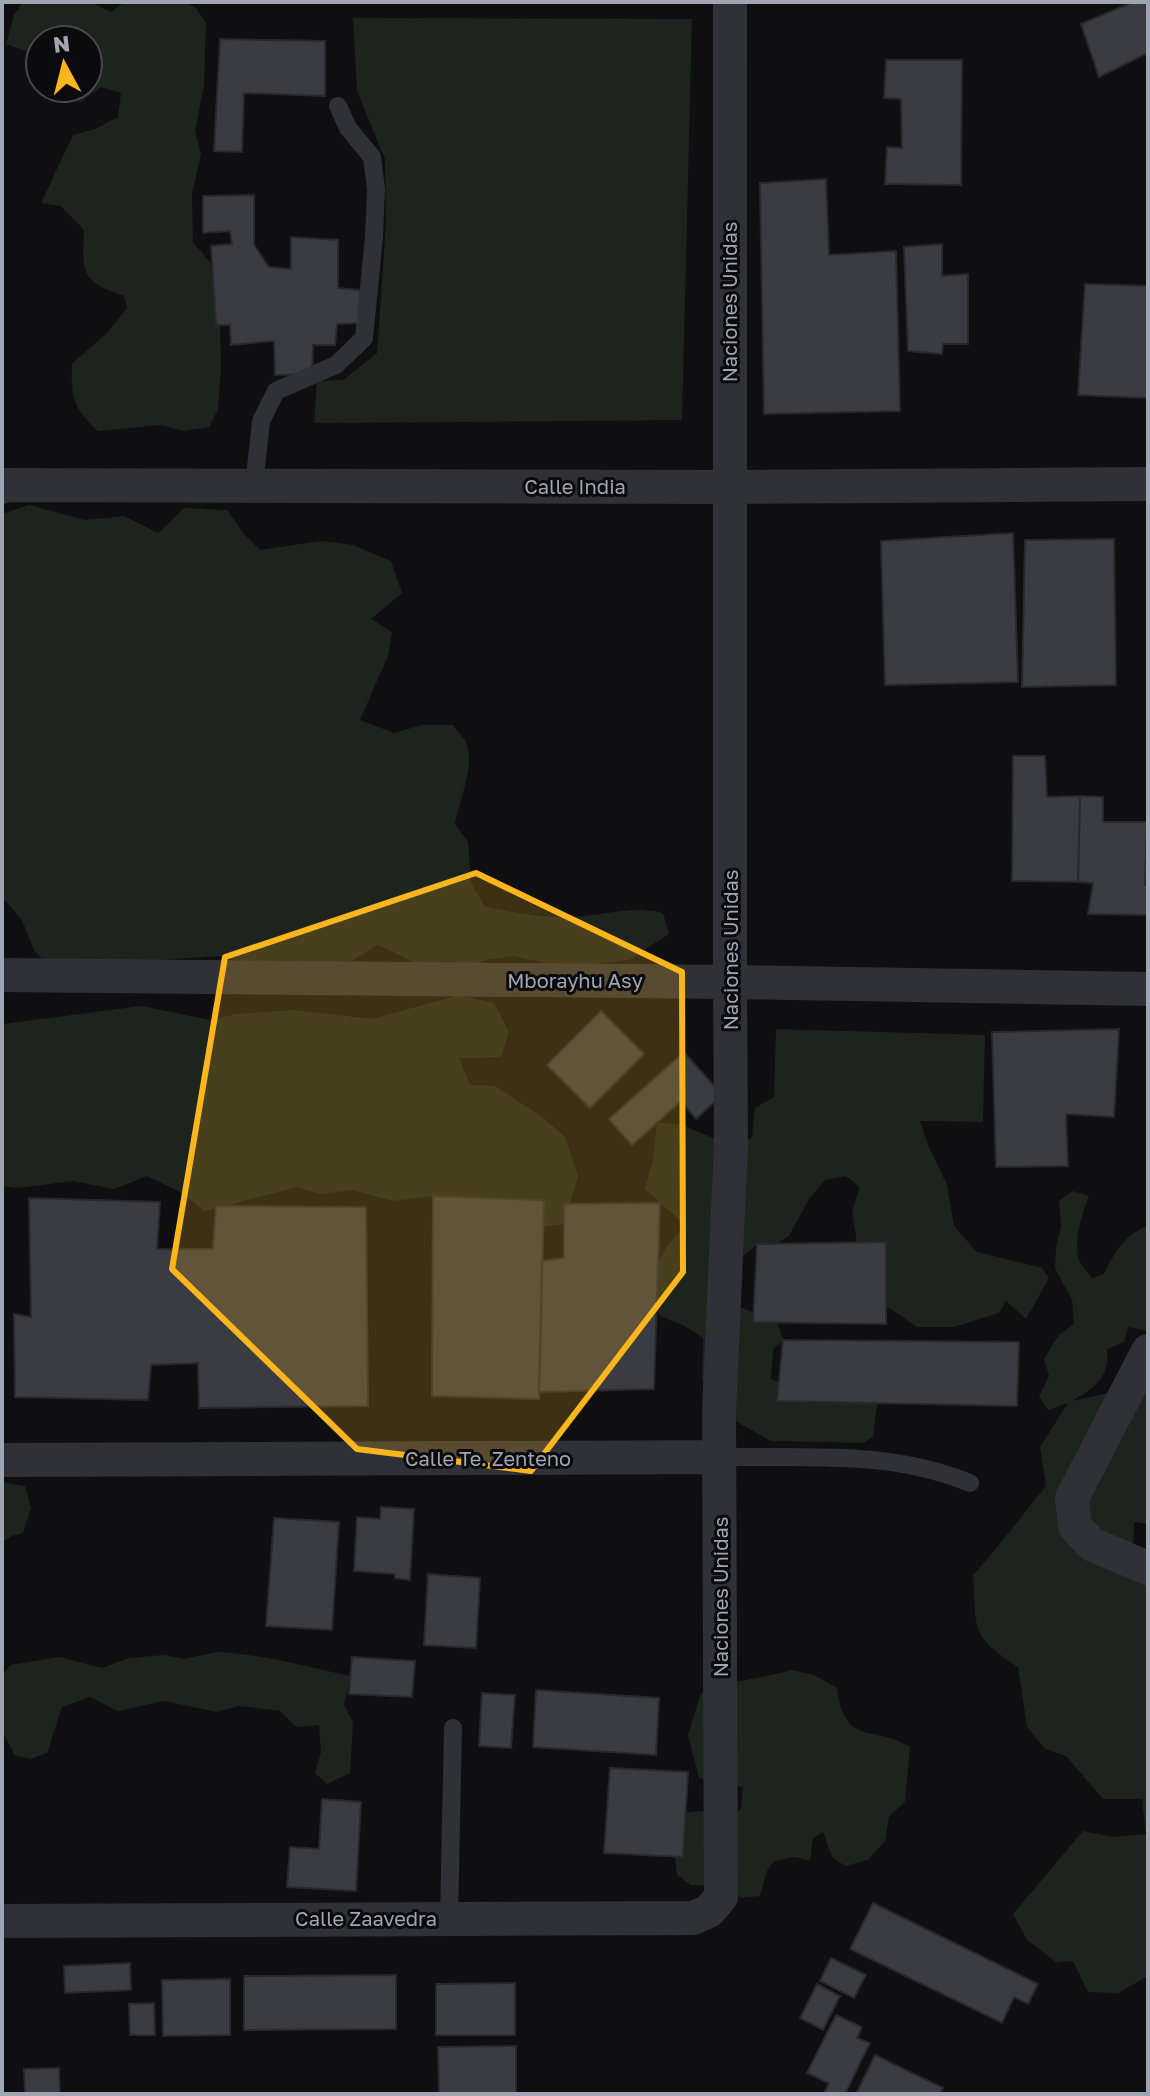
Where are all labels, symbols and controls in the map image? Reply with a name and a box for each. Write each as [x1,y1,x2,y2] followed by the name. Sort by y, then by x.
[24,24,104,104] north arrow
[52,29,71,58] text: N
[717,222,741,382] street label: Naciones Unidas
[524,474,626,498] street label: Calle India
[718,870,742,1030] street label: Naciones Unidas
[507,968,643,992] street label: Mborayhu Asy
[405,1446,571,1470] street label: Calle Te. Zenteno
[708,1517,732,1677] street label: Naciones Unidas
[295,1906,437,1930] street label: Calle Zaavedra

